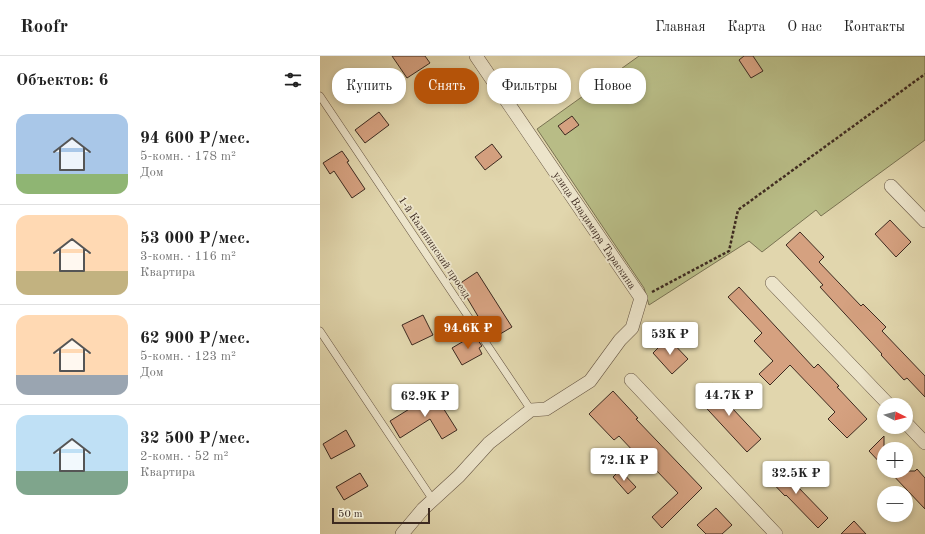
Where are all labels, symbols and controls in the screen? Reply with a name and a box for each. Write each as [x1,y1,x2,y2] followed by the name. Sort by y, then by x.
[20,18,68,37] text: Roofr
[655,20,705,34] text: Главная
[727,20,765,34] text: Карта
[787,20,822,34] text: О нас
[844,20,905,34] text: Контакты
[332,68,406,104] chip: Купить
[414,68,479,104] chip: Снять
[487,68,571,104] chip: Фильтры
[579,68,646,104] chip: Новое
[282,69,304,91] icon: filters
[16,72,108,89] text: Объектов: 6
[48,130,96,178] icon: home
[140,130,250,147] text: 94 600 ₽/мес.
[140,150,236,163] text: 5-комн. · 178 m²
[140,166,164,179] text: Дом
[550,170,638,292] street label: улица Владимира Тараскина
[396,195,472,301] street label: 1-й Калининский проезд
[140,230,250,247] text: 53 000 ₽/мес.
[48,231,96,279] icon: home
[140,250,236,263] text: 3-комн. · 116 m²
[140,266,195,279] text: Квартира
[431,316,505,350] pin: 94.6K ₽
[443,322,493,335] text: 94.6K ₽
[642,322,698,356] pin: 53K ₽
[651,328,689,341] text: 53K ₽
[140,330,250,347] text: 62 900 ₽/мес.
[48,331,96,379] icon: home
[140,350,236,363] text: 5-комн. · 123 m²
[140,366,164,379] text: Дом
[692,383,766,417] pin: 44.7K ₽
[388,384,462,418] pin: 62.9K ₽
[704,389,754,402] text: 44.7K ₽
[400,390,450,403] text: 62.9K ₽
[877,398,913,434] north arrow
[877,398,913,522] map controls
[140,430,250,447] text: 32 500 ₽/мес.
[48,431,96,479] icon: home
[877,442,913,478] button: +
[587,448,661,482] pin: 72.1K ₽
[140,450,228,463] text: 2-комн. · 52 m²
[599,454,649,467] text: 72.1K ₽
[759,461,833,495] pin: 32.5K ₽
[140,466,195,479] text: Квартира
[771,467,821,480] text: 32.5K ₽
[877,486,913,522] button: −
[332,506,430,525] scale bar
[338,509,363,520] text: 50 m

